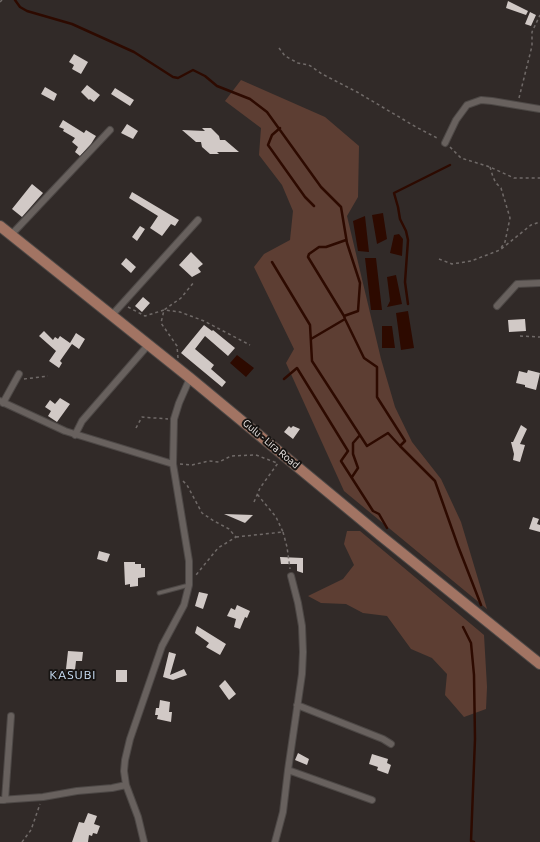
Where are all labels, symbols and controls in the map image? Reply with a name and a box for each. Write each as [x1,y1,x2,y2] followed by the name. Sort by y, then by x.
[240,417,302,471] street label: Gulu - Lira Road
[50,668,96,682] district label: KASUBI

